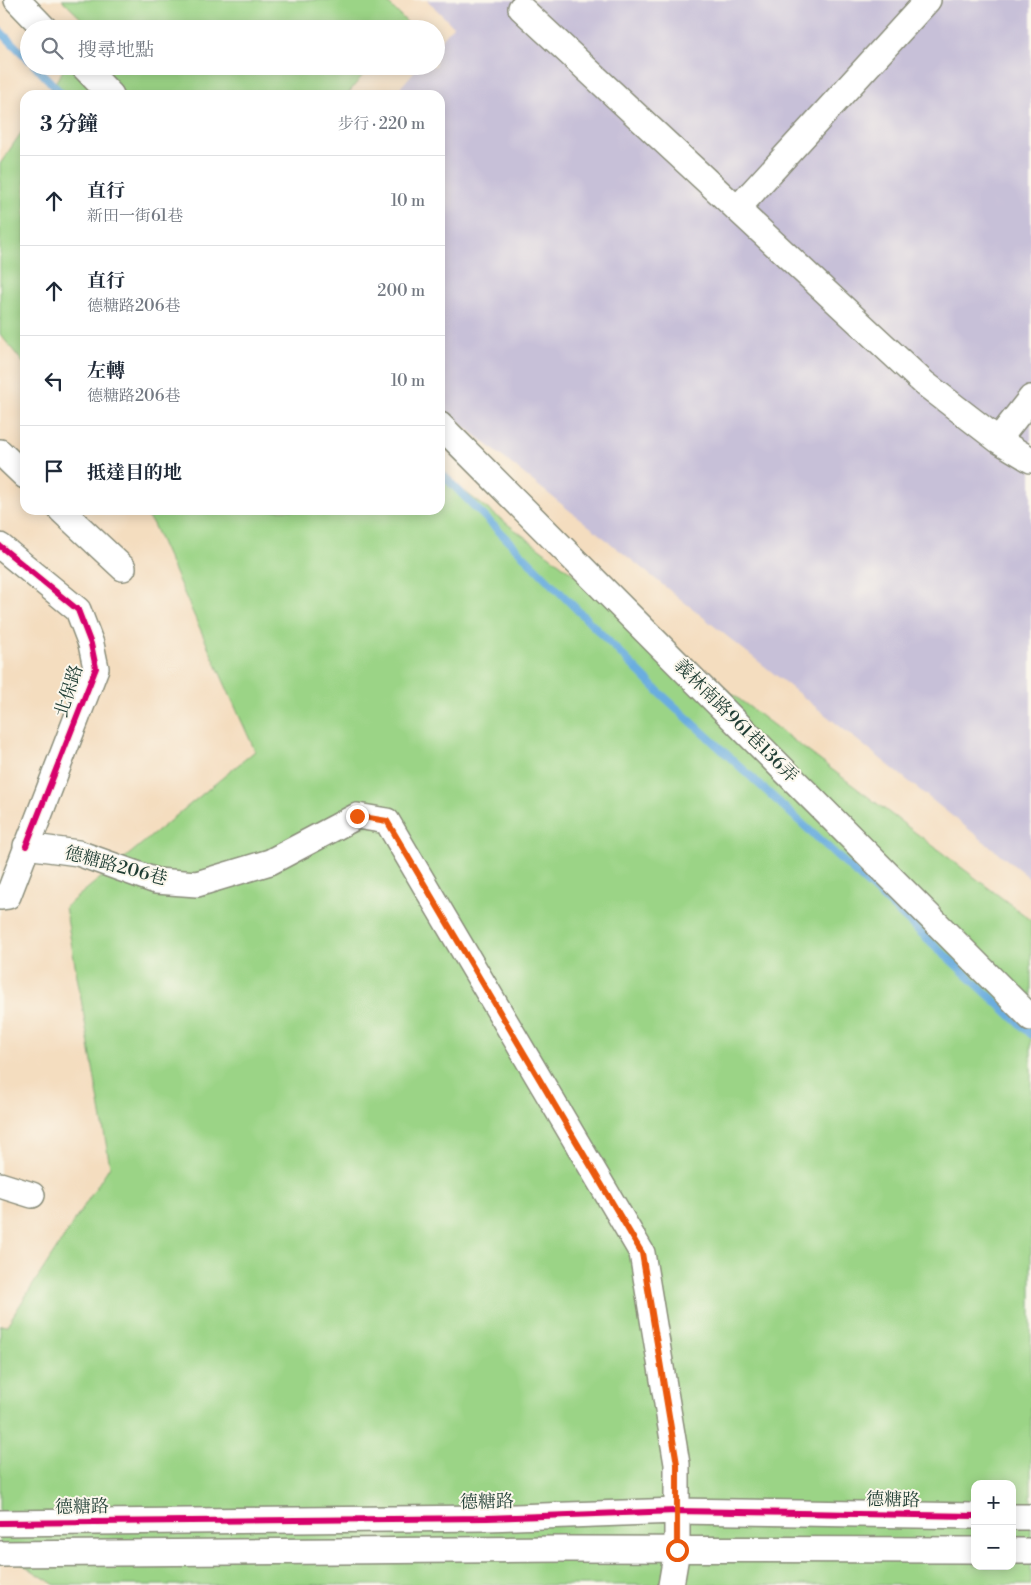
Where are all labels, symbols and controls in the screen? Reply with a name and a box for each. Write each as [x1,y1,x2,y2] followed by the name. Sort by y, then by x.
[20,20,445,75] search box
[38,34,66,62] icon: search
[78,38,154,62] text: 搜尋地點
[40,112,98,138] text: 3 分鐘
[338,114,425,134] text: 步行 · 220 m
[87,179,125,203] text: 直行
[40,187,68,215] icon: ahead
[391,191,425,211] text: 10 m
[87,206,183,226] text: 新田一街61巷
[87,269,125,293] text: 直行
[40,277,68,305] icon: ahead
[377,281,425,301] text: 200 m
[87,296,180,316] text: 德糖路206巷
[87,359,125,383] text: 左轉
[40,367,68,395] icon: left
[391,371,425,391] text: 10 m
[87,386,180,406] text: 德糖路206巷
[40,457,68,485] icon: arrive
[87,461,182,485] text: 抵達目的地
[669,654,803,788] street label: 義林南路961巷136弄
[50,662,88,720] street label: 北保路
[346,805,369,828] route end
[62,841,170,891] street label: 德糖路206巷
[971,1480,1016,1570] map controls
[971,1480,1016,1525] button: +
[866,1488,920,1512] street label: 德糖路
[460,1490,514,1514] street label: 德糖路
[55,1495,109,1519] street label: 德糖路
[971,1525,1016,1570] button: −
[666,1539,689,1562] route start

